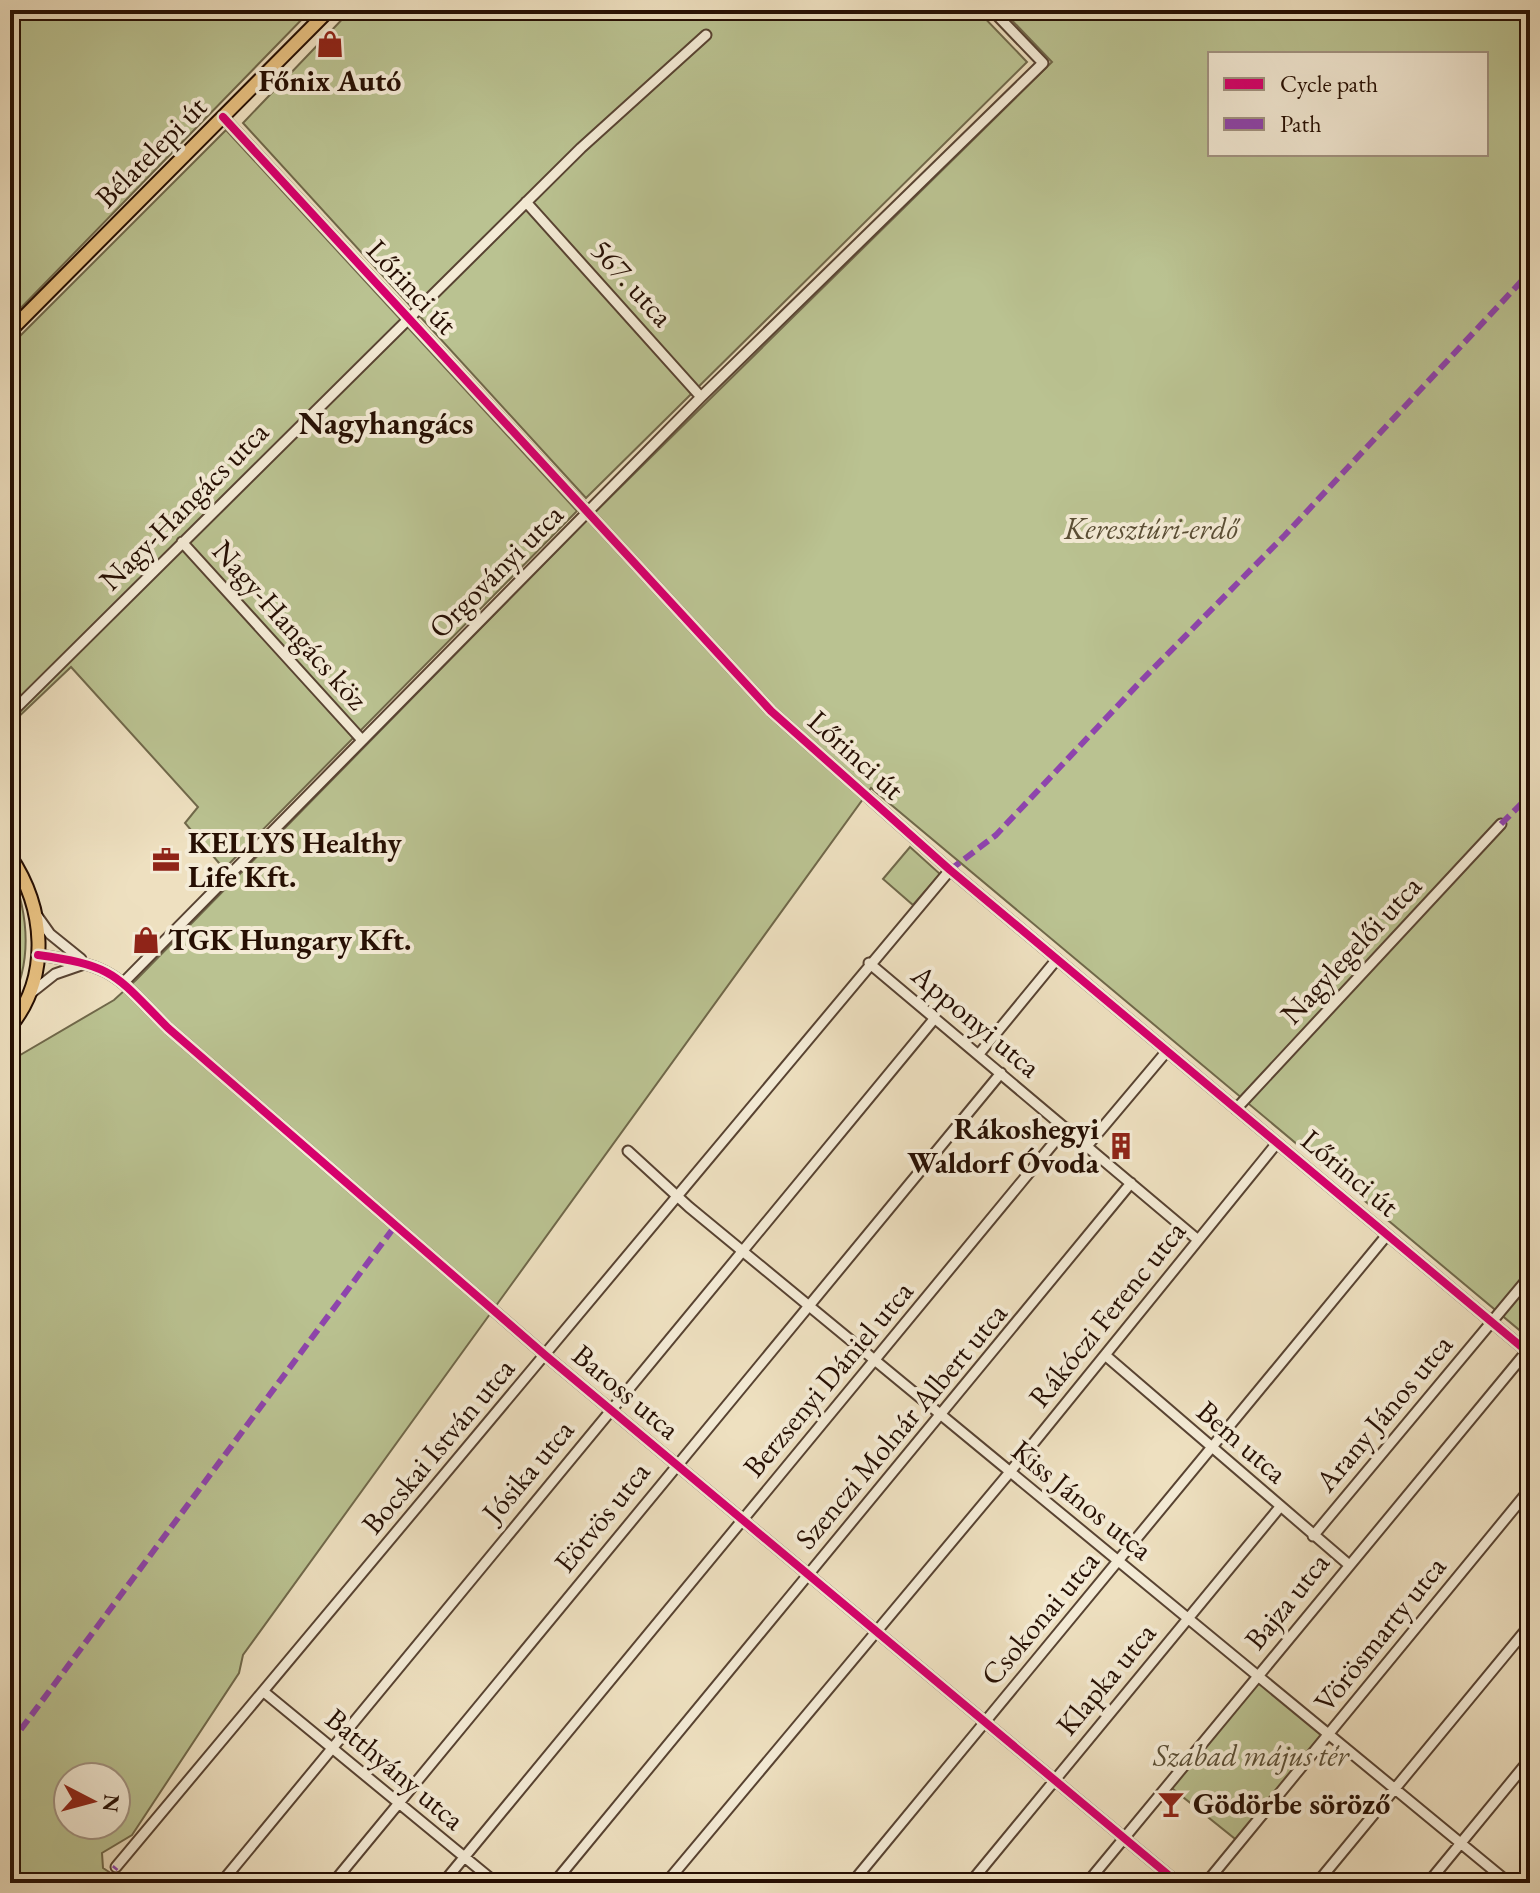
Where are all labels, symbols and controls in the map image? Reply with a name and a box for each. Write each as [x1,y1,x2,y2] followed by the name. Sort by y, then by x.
[315,29,345,59] shop icon: Főnix Autó
[1208,52,1488,156] legend
[259,61,401,100] place label: Főnix Autó
[1280,68,1378,99] text: Cycle path
[86,87,215,216] street label: Bélatelepi út
[1280,108,1322,139] text: Path
[358,231,467,343] street label: Lőrinci út
[583,231,682,335] street label: 567. utca
[299,402,473,444] district label: Nagyhangács
[91,413,277,599] street label: Nagy-Hangács utca
[420,495,571,646] street label: Orgoványi utca
[1063,509,1241,548] park label: Keresztúri-erdő
[204,532,377,718] street label: Nagy-Hangács köz
[800,701,913,808] street label: Lőrinci út
[188,823,402,896] place label: KELLYS Healthy Life Kft.
[151,845,181,875] office icon: KELLYS Healthy Life Kft.
[1272,867,1430,1032] street label: Nagylegelői utca
[168,920,411,959] place label: TGK Hungary Kft.
[131,925,161,955] shop icon: TGK Hungary Kft.
[903,955,1049,1086] street label: Apponyi utca
[907,1109,1100,1182] place label: Rákoshegyi Waldorf Óvoda
[1293,1120,1408,1225] street label: Lőrinci út
[1106,1131,1136,1161] building icon: Rákoshegyi Waldorf Óvoda
[1019,1212,1194,1415] street label: Rákóczi Ferenc utca
[734,1272,921,1485] street label: Berzsenyi Dániel utca
[786,1294,1015,1557] street label: Szenczi Molnár Albert utca
[1306,1326,1461,1500] street label: Arany János utca
[564,1335,688,1448] street label: Baross utca
[352,1349,523,1542] street label: Bocskai István utca
[1189,1392,1296,1492] street label: Bem utca
[471,1411,582,1533] street label: Jósika utca
[1004,1431,1161,1568] street label: Kiss János utca
[545,1453,658,1580] street label: Eötvös utca
[972,1542,1107,1693] street label: Csokonai utca
[1235,1544,1338,1657] street label: Bajza utca
[1305,1548,1454,1720] street label: Vörösmarty utca
[1047,1614,1164,1743] street label: Klapka utca
[318,1699,473,1838] street label: Batthyány utca
[1152,1736,1350,1775] park label: Szabad május tér
[52,1761,132,1841] north arrow
[1193,1784,1390,1823] place label: Gödörbe söröző
[1156,1789,1186,1819] bar icon: Gödörbe söröző
[96,1793,127,1814] text: N

